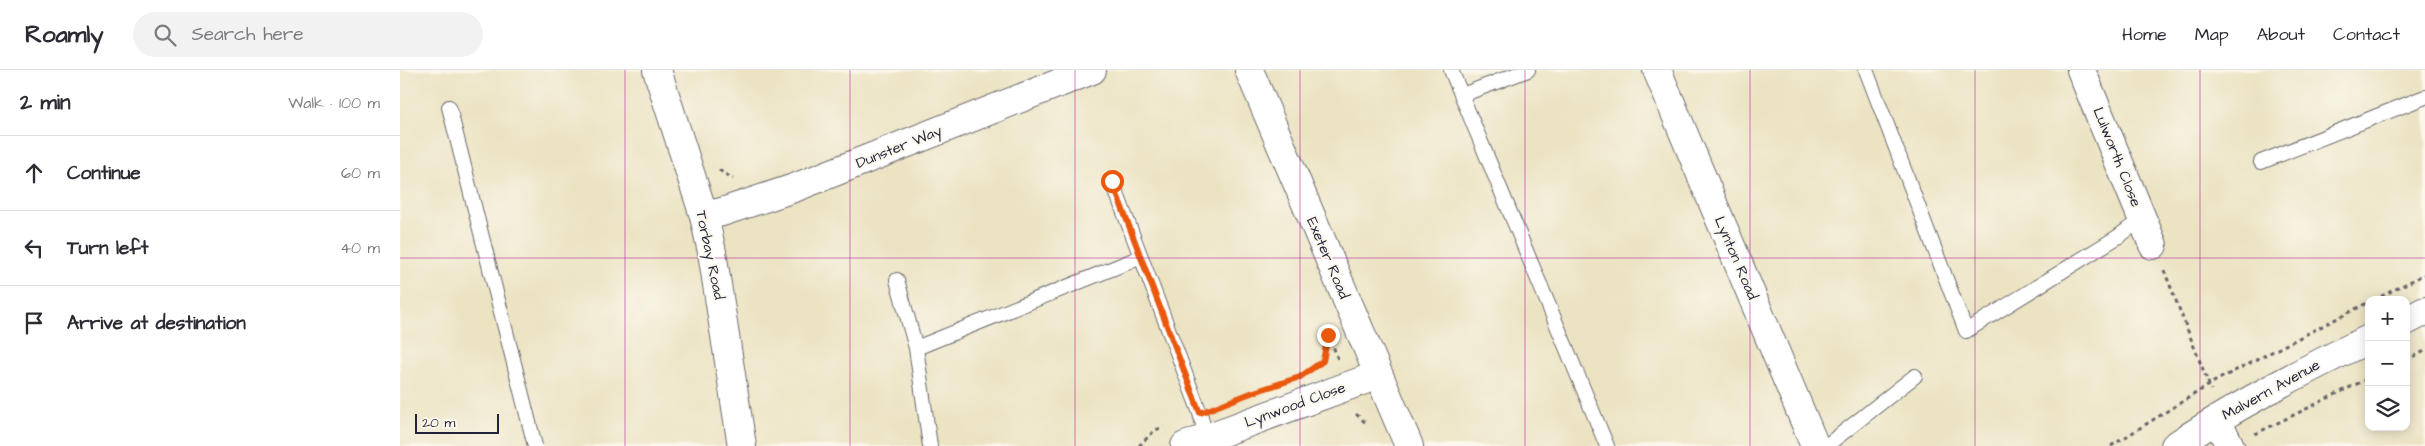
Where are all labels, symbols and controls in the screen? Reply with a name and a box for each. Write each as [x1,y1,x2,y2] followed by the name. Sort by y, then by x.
[133,12,483,57] search box
[25,18,103,52] text: Roamly
[151,21,179,49] icon: search
[191,21,304,48] text: Search here
[2122,22,2167,47] text: Home
[2195,22,2229,47] text: Map
[2257,22,2305,47] text: About
[2333,22,2400,47] text: Contact
[20,88,70,117] text: 2 min
[288,92,380,114] text: Walk · 100 m
[2087,104,2147,210] street label: Lulworth Close
[853,120,945,175] street label: Dunster Way
[20,159,48,187] icon: ahead
[67,160,141,187] text: Continue
[341,162,380,184] text: 60 m
[1101,170,1124,193] route start
[689,208,730,302] street label: Torbay Road
[1708,213,1763,304] street label: Lynton Road
[1301,214,1355,302] street label: Exeter Road
[20,234,48,262] icon: left
[67,235,148,262] text: Turn left
[340,237,380,259] text: 40 m
[2365,296,2410,431] map controls
[2365,296,2410,341] button: +
[20,309,48,337] icon: arrive
[67,310,246,337] text: Arrive at destination
[1317,324,1340,347] route end
[2365,341,2410,386] button: −
[2218,354,2324,426] street label: Malvern Avenue
[1242,377,1349,434] street label: Lynwood Close
[2365,386,2410,431] button: layers
[415,411,499,434] scale bar
[422,413,455,433] text: 20 m

